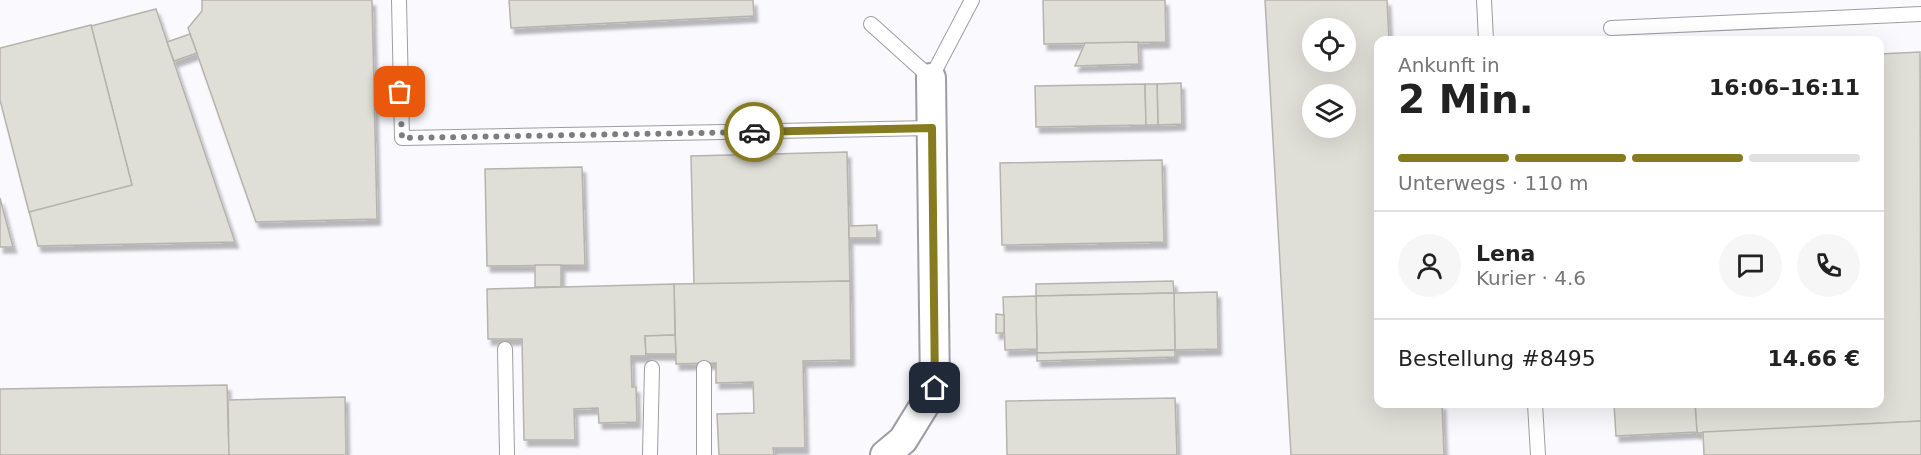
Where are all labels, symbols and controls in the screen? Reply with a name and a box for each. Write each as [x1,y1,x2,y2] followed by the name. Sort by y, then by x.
[1302,18,1356,138] map controls
[1302,18,1356,72] button: locate
[1398,53,1500,77] text: Ankunft in
[374,66,425,117] pin
[383,75,416,108] icon: bag
[1709,75,1860,100] text: 16:06–16:11
[1398,77,1533,122] text: 2 Min.
[1302,84,1356,138] button: layers
[724,102,784,162] courier
[738,116,771,149] icon: car
[1398,171,1589,195] text: Unterwegs · 110 m
[1398,234,1461,297] button: person
[1719,234,1782,297] button: chat
[1797,234,1860,297] button: phone
[1476,241,1535,266] text: Lena
[1476,266,1586,290] text: Kurier · 4.6
[1398,346,1596,371] text: Bestellung #8495
[1767,346,1860,371] text: 14.66 €
[909,362,960,413] pin
[918,371,951,404] icon: home

